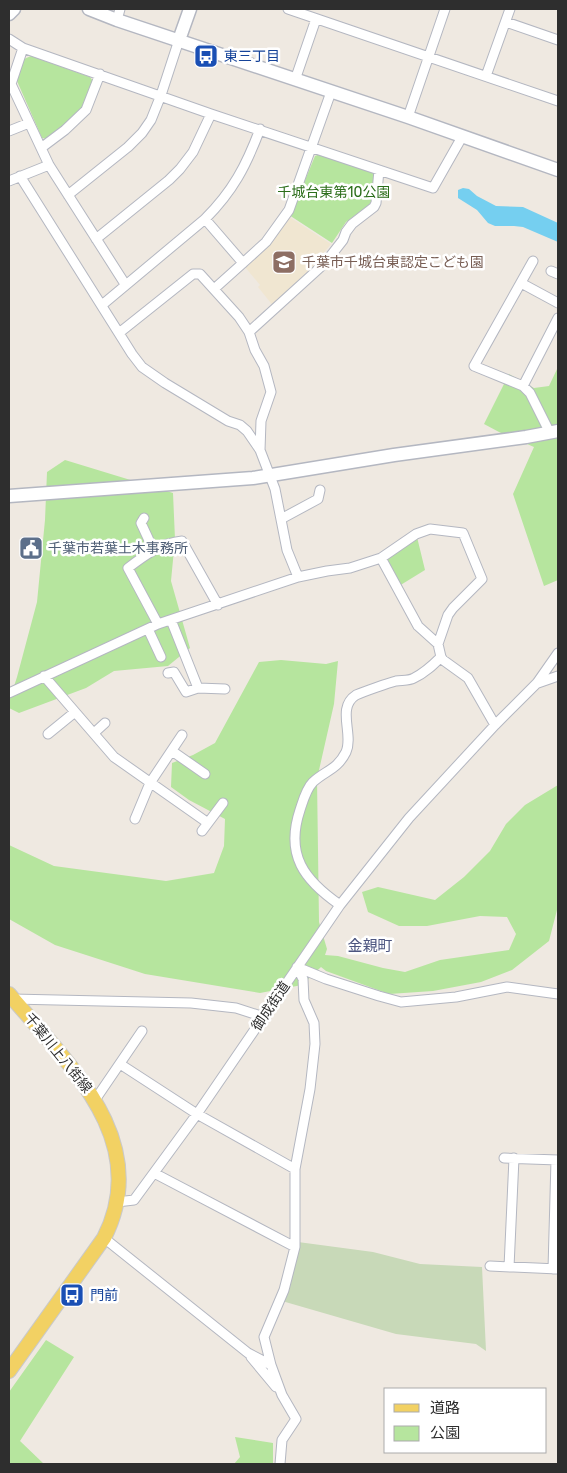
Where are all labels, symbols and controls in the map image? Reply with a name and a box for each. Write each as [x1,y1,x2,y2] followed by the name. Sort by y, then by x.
[193,43,219,69] bus stop icon: 東三丁目
[224,48,280,65] place label: 東三丁目
[278,184,390,201] park label: 千城台東第10公園
[271,249,297,275] school or university icon: 千葉市千城台東認定こども園
[302,254,484,271] place label: 千葉市千城台東認定こども園
[18,535,44,561] public building icon: 千葉市若葉土木事務所
[48,540,188,557] place label: 千葉市若葉土木事務所
[347,937,393,955] district label: 金親町
[248,978,294,1034] street label: 御成街道
[21,1010,95,1096] street label: 千葉川上八街線
[59,1282,85,1308] bus stop icon: 門前
[90,1287,118,1304] place label: 門前
[384,1388,547,1453] legend
[430,1399,460,1417] text: 道路
[430,1424,460,1442] text: 公園

